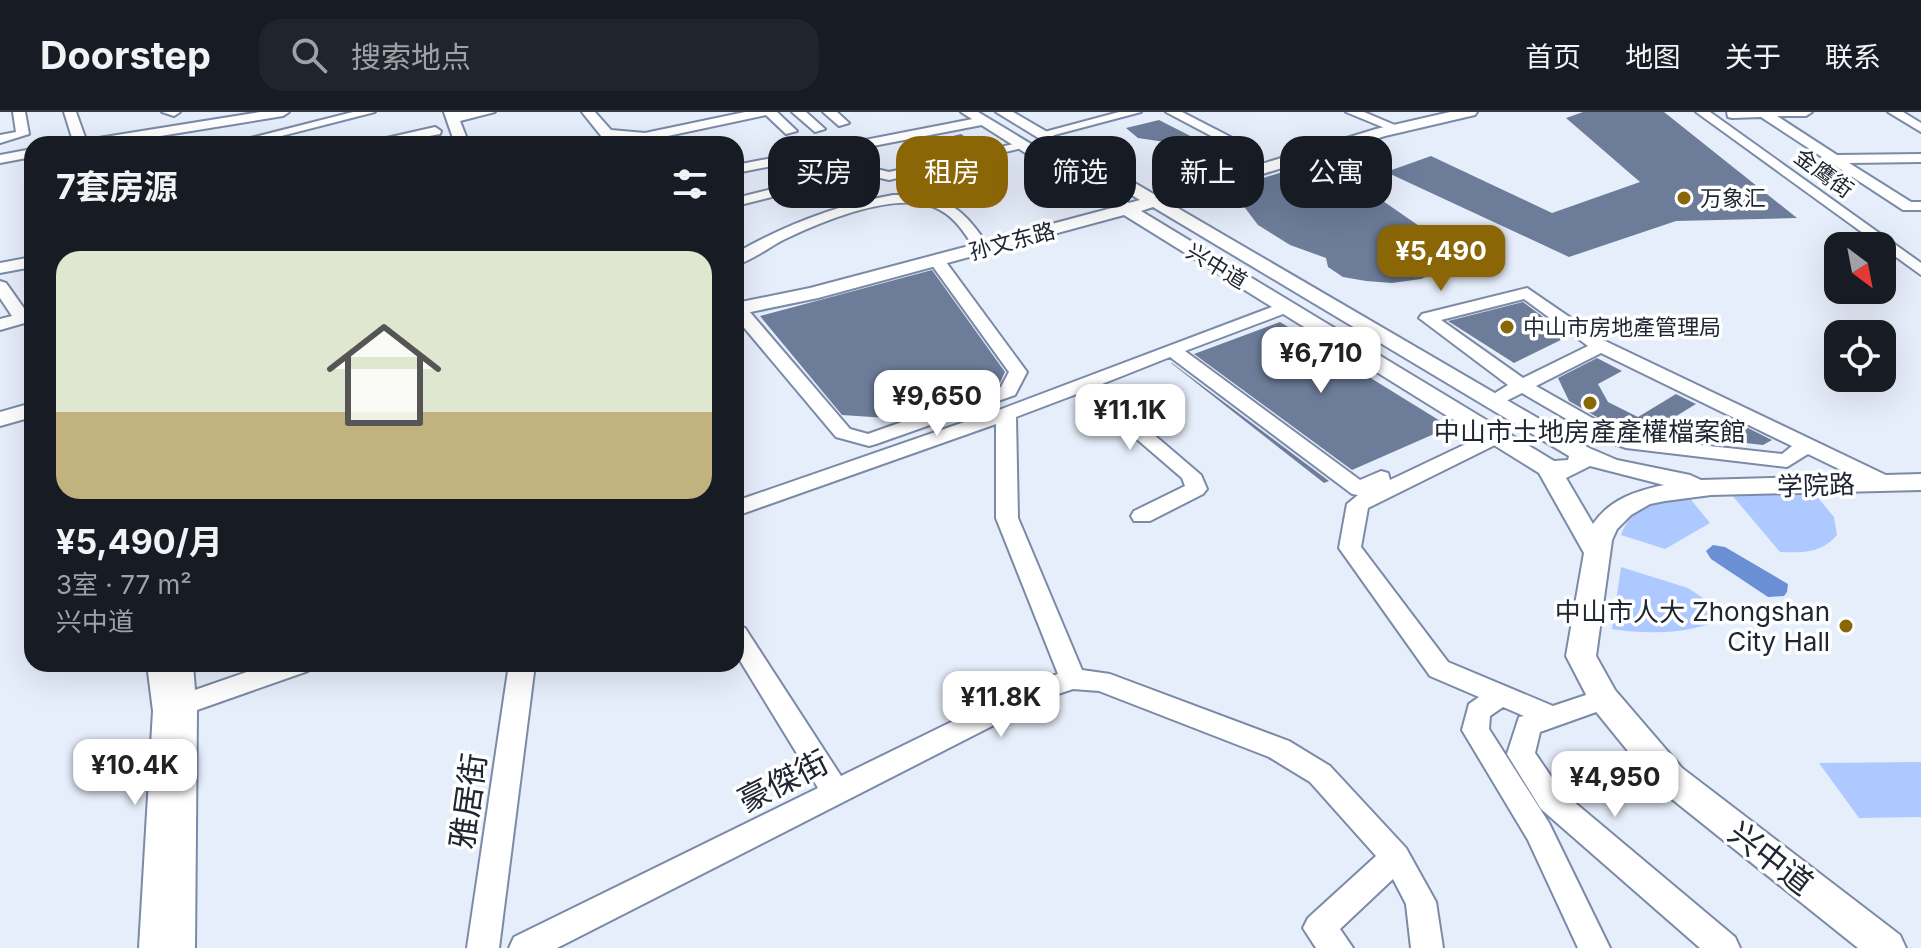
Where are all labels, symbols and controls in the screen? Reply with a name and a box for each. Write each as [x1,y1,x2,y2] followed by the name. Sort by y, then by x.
[259,19,819,91] search box
[40,32,211,78] text: Doorstep
[287,33,331,77] icon: search
[351,39,471,75] text: 搜索地点
[1525,40,1581,74] text: 首页
[1625,40,1681,74] text: 地图
[1725,40,1781,74] text: 关于
[1825,40,1881,74] text: 联系
[768,136,880,208] chip: 买房
[896,136,1008,208] chip: 租房
[1024,136,1136,208] chip: 筛选
[1152,136,1264,208] chip: 新上
[1280,136,1392,208] chip: 公寓
[1790,143,1858,203] street label: 金鹰街
[668,162,712,206] icon: filters
[56,166,178,207] text: 7套房源
[1700,185,1766,211] place label: 万象汇
[1675,189,1693,207] marker: 万象汇
[966,217,1058,265] street label: 孙文东路
[1376,225,1506,293] pin: ¥5,490
[1824,232,1896,304] north arrow
[1824,232,1896,392] map controls
[1395,235,1487,266] text: ¥5,490
[1182,238,1252,294] street label: 兴中道
[312,303,456,447] icon: home
[1523,314,1721,340] place label: 中山市房地產管理局
[1498,318,1516,336] marker: 中山市房地產管理局
[1824,320,1896,392] button: locate
[1256,327,1386,395] pin: ¥6,710
[1280,337,1362,368] text: ¥6,710
[872,370,1002,438] pin: ¥9,650
[892,380,982,411] text: ¥9,650
[1065,384,1195,452] pin: ¥11.1K
[1093,394,1167,425] text: ¥11.1K
[1581,394,1599,412] marker: 中山市土地房產產權檔案館
[1434,416,1746,447] place label: 中山市土地房產產權檔案館
[1776,468,1856,502] street label: 学院路
[56,521,223,562] text: ¥5,490/月
[56,569,192,600] text: 3室 · 77 m²
[1555,596,1830,657] place label: 中山市人大 Zhongshan City Hall
[56,606,134,637] text: 兴中道
[1837,617,1855,635] marker: 中山市人大 Zhongshan City Hall
[936,671,1066,739] pin: ¥11.8K
[961,681,1041,712] text: ¥11.8K
[70,739,200,807] pin: ¥10.4K
[731,742,835,820] street label: 豪傑街
[91,749,179,780] text: ¥10.4K
[442,751,494,851] street label: 雅居街
[1550,751,1680,819] pin: ¥4,950
[1570,761,1660,792] text: ¥4,950
[1721,813,1821,903] street label: 兴中道

